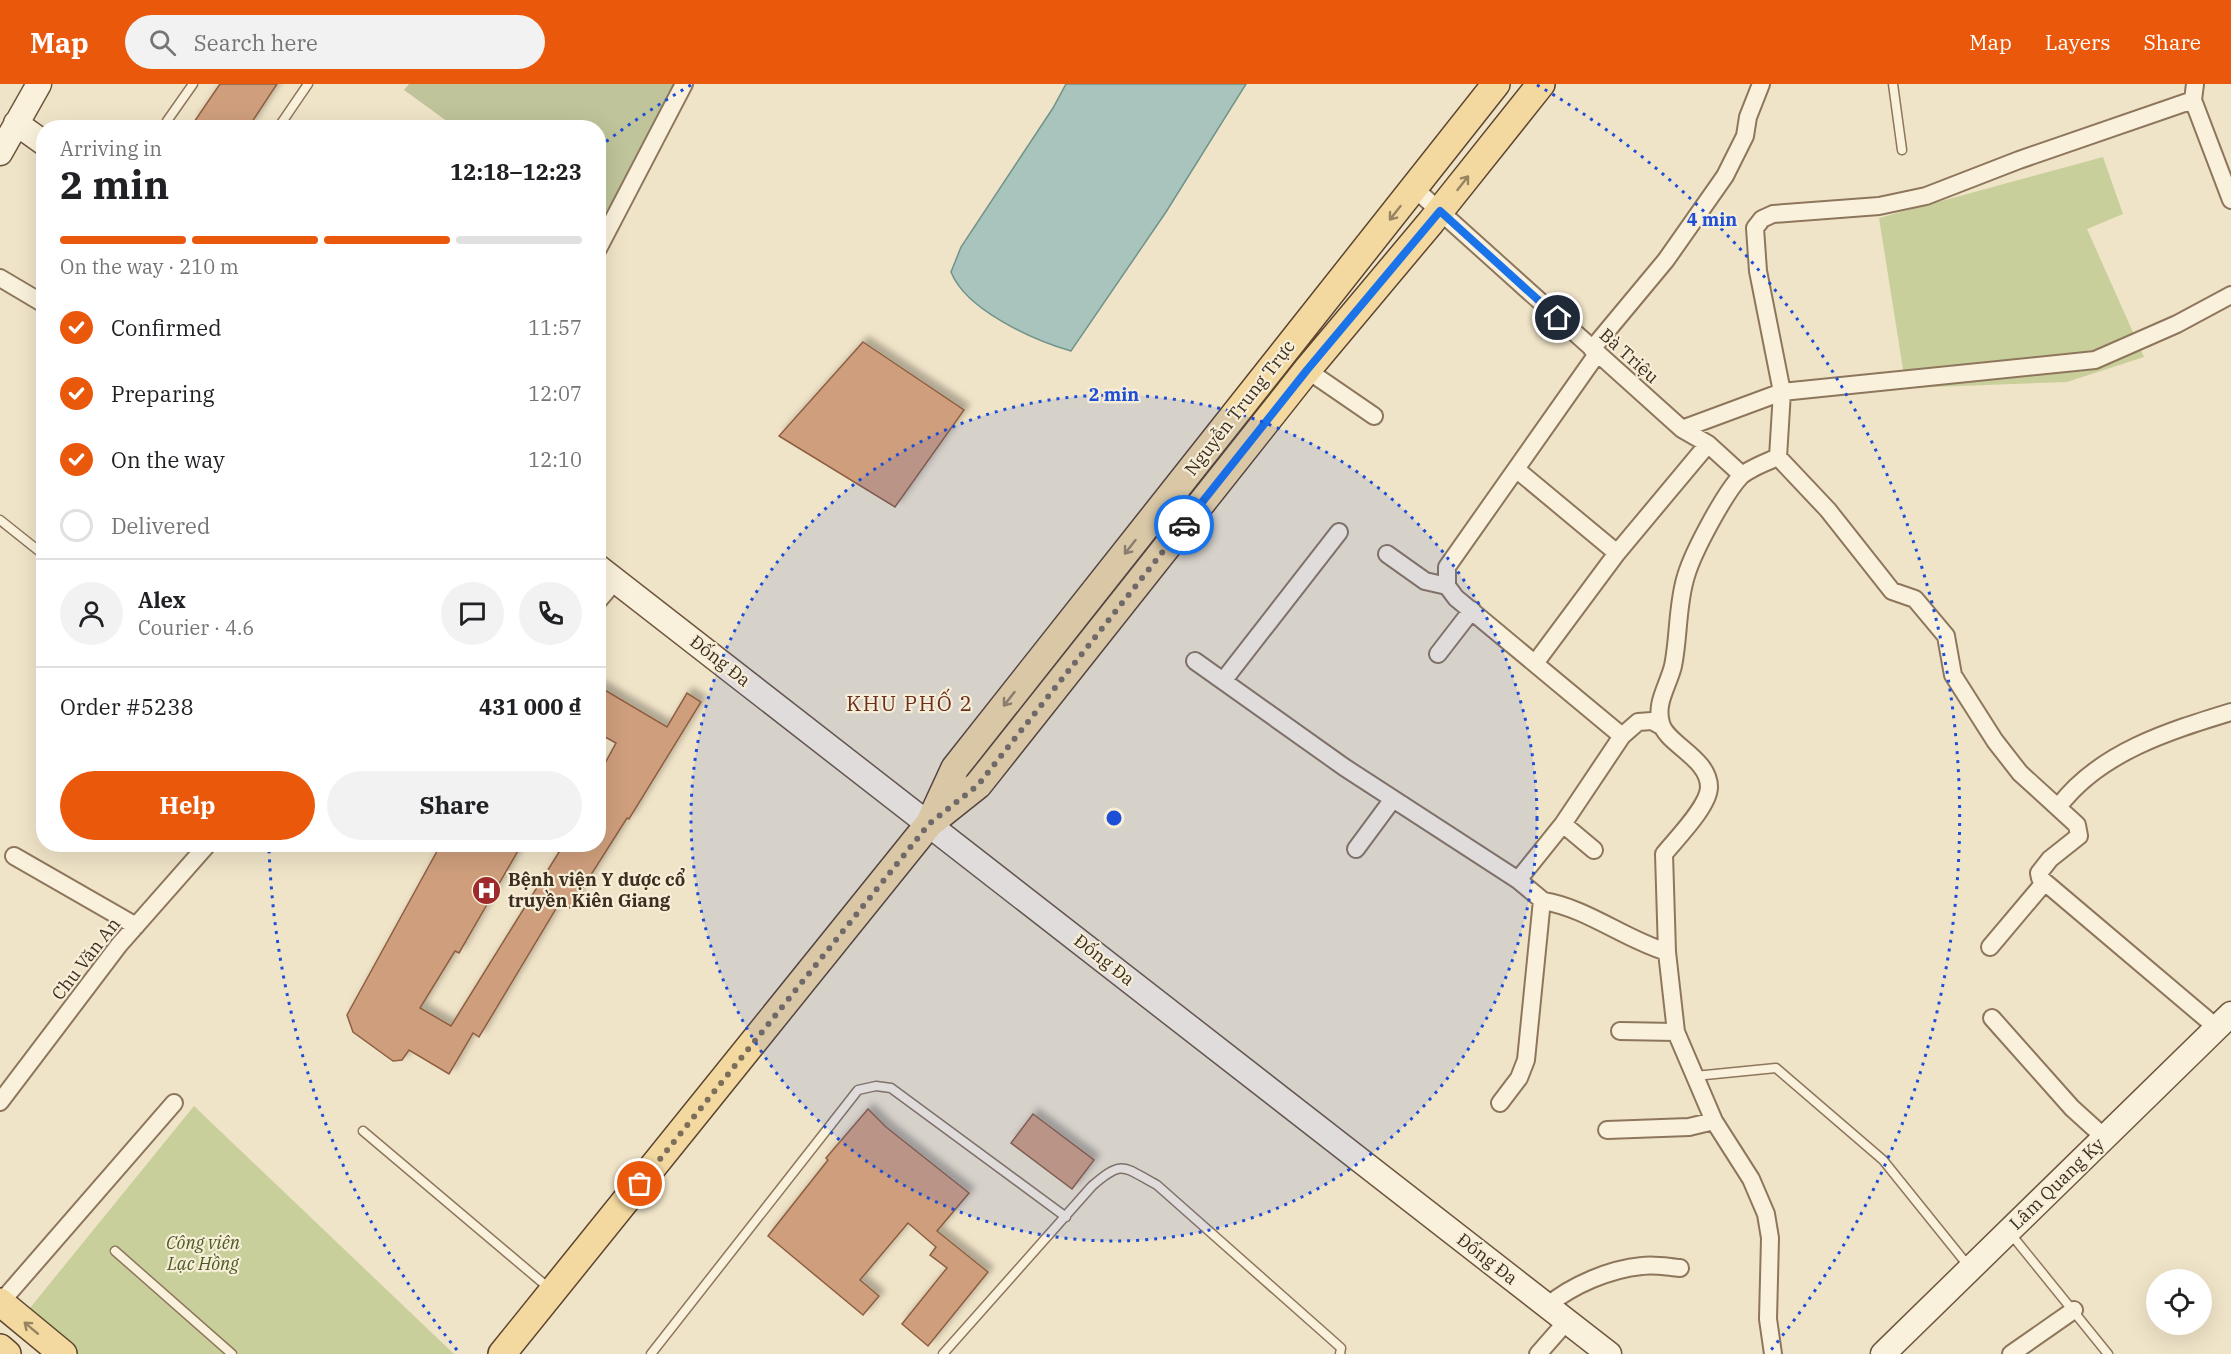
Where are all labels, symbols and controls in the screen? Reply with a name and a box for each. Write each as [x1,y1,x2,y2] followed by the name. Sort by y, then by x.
[125,15,545,69] search box
[30,24,89,61] text: Map
[146,26,179,59] icon: search
[194,28,318,57] text: Search here
[1969,28,2012,56] text: Map
[2045,28,2111,56] text: Layers
[2144,28,2201,56] text: Share
[60,135,162,162] text: Arriving in
[450,157,582,186] text: 12:18–12:23
[60,159,169,210] text: 2 min
[1456,175,1469,191] one-way arrow
[1388,205,1401,221] one-way arrow
[1687,208,1737,231] text: 4 min
[60,253,239,280] text: On the way · 210 m
[1532,292,1583,343] pin
[1541,301,1574,334] icon: home
[60,311,93,344] icon: check
[111,313,222,342] text: Confirmed
[528,314,582,341] text: 11:57
[1595,323,1664,388] street label: Bà Triệu
[1179,335,1300,480] street label: Nguyễn Trung Trực
[60,377,93,410] icon: check
[111,379,215,408] text: Preparing
[528,380,582,407] text: 12:07
[1089,383,1139,406] text: 2 min
[60,443,93,476] icon: check
[111,445,225,474] text: On the way
[528,446,582,473] text: 12:10
[1154,495,1214,555] courier
[1168,509,1201,542] icon: car
[111,511,210,540] text: Delivered
[1124,538,1137,554] one-way arrow
[60,582,123,645] button: person
[441,582,504,645] button: chat
[519,582,582,645] button: phone
[138,585,186,614] text: Alex
[138,614,254,641] text: Courier · 4.6
[685,630,755,692] street label: Đống Đa
[846,688,974,717] district label: KHU PHỐ 2
[1003,691,1016,707] one-way arrow
[60,692,194,721] text: Order #5238
[479,692,582,721] text: 431 000 ₫
[60,771,315,840] button: Help
[327,771,582,840] button: Share
[1104,808,1124,828] centre of rings
[508,868,685,912] place label: Bệnh viện Y dược cổ truyền Kiên Giang
[471,874,503,906] hospital icon: Bệnh viện Y dược cổ truyền Kiên Giang
[46,913,125,1005] street label: Chu Văn An
[1069,929,1139,991] street label: Đống Đa
[2004,1132,2109,1235] street label: Lâm Quang Ky
[614,1158,665,1209] pin
[623,1167,656,1200] icon: bag
[1452,1228,1522,1290] street label: Đống Đa
[166,1231,241,1275] park label: Công viên Lạc Hồng
[2146,1269,2212,1335] map controls
[2146,1269,2212,1335] button: locate
[23,1321,39,1334] one-way arrow

